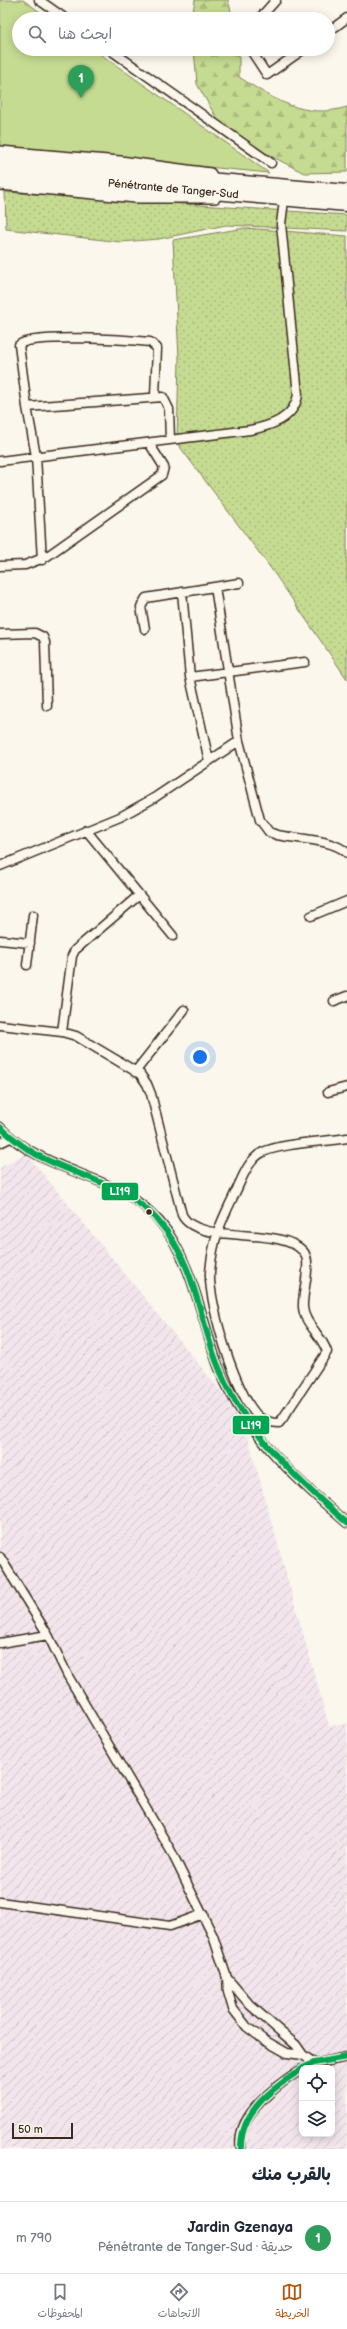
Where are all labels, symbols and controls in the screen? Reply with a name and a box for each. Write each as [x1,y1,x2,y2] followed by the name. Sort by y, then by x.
[12,12,335,56] search box
[26,23,48,45] icon: search
[58,25,112,44] text: ابحث هنا
[68,65,94,98] pin: 1
[107,176,239,201] street label: Pénétrante de Tanger-Sud
[190,1047,210,1067] your location
[101,1182,139,1201] line badge: LI19
[109,1185,131,1198] text: LI19
[144,1207,154,1217] unlabelled marker
[232,1415,270,1435] line badge: LI19
[240,1419,262,1432] text: LI19
[299,2065,335,2137] map controls
[299,2065,335,2101] button: locate
[299,2101,335,2137] button: layers
[12,2121,73,2140] scale bar
[18,2123,43,2136] text: 50 m
[252,2165,331,2185] text: بالقرب منك
[187,2218,293,2237] text: Jardin Gzenaya
[16,2230,52,2246] text: 790 m
[315,2230,321,2246] text: 1
[98,2239,293,2255] text: حديقة · Pénétrante de Tanger-Sud
[38,2281,83,2323] tab: المحفوظات
[158,2281,200,2323] tab: الاتجاهات
[275,2281,310,2323] tab: الخريطة

